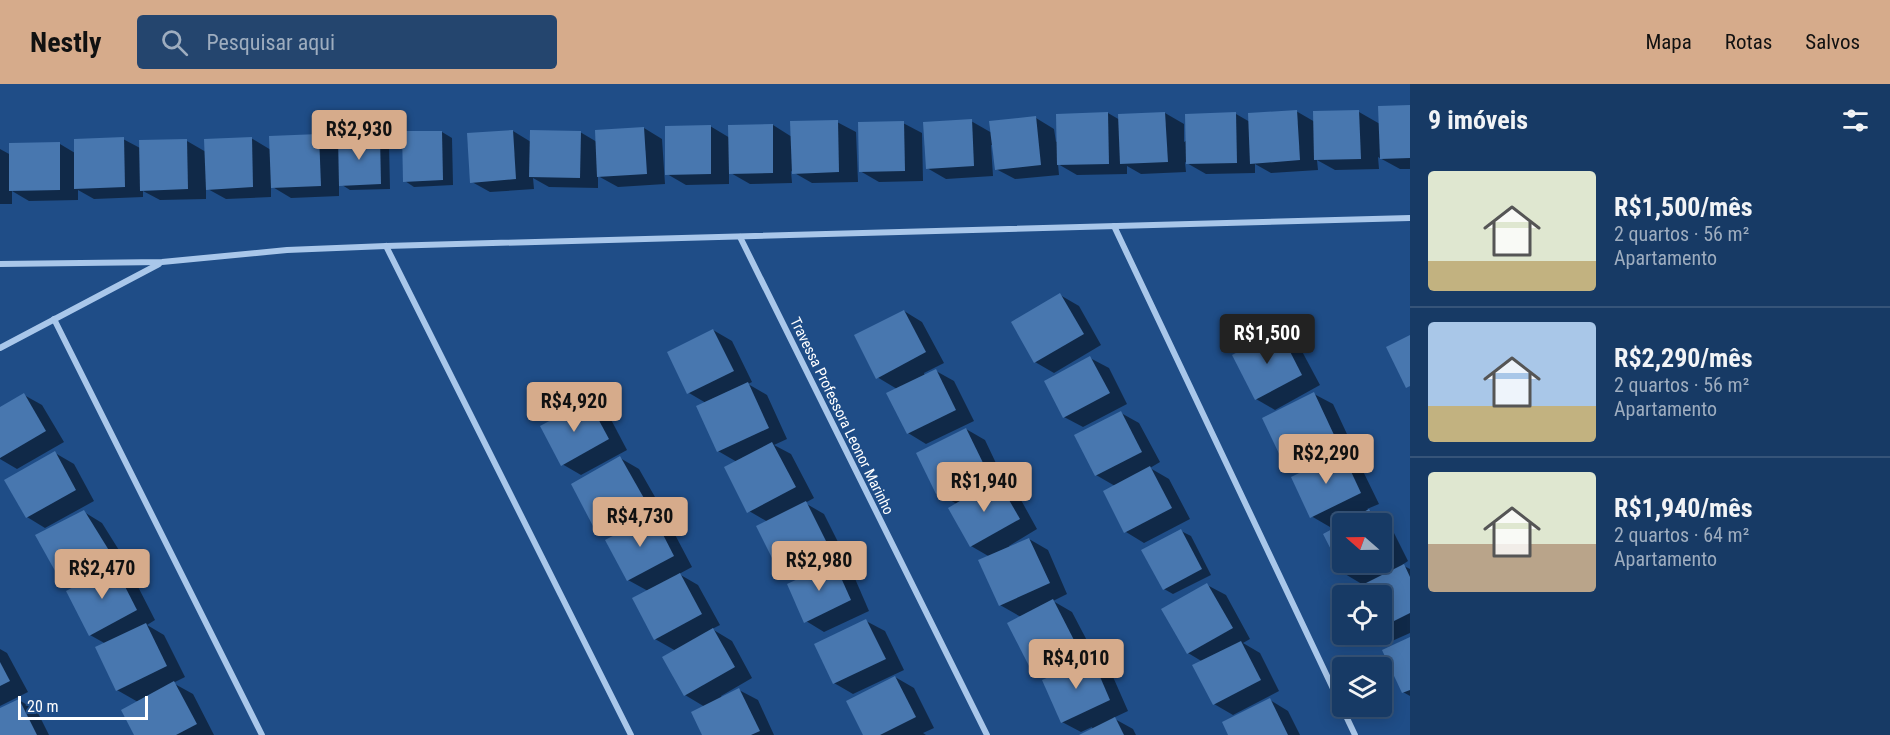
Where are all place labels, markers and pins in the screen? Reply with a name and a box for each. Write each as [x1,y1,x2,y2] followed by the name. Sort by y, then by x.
[304,110,414,161] pin: R$2,930
[1212,314,1322,365] pin: R$1,500
[519,382,629,433] pin: R$4,920
[1271,434,1381,485] pin: R$2,290
[929,462,1039,513] pin: R$1,940
[585,497,695,548] pin: R$4,730
[764,541,874,592] pin: R$2,980
[47,549,157,600] pin: R$2,470
[1021,639,1131,690] pin: R$4,010

